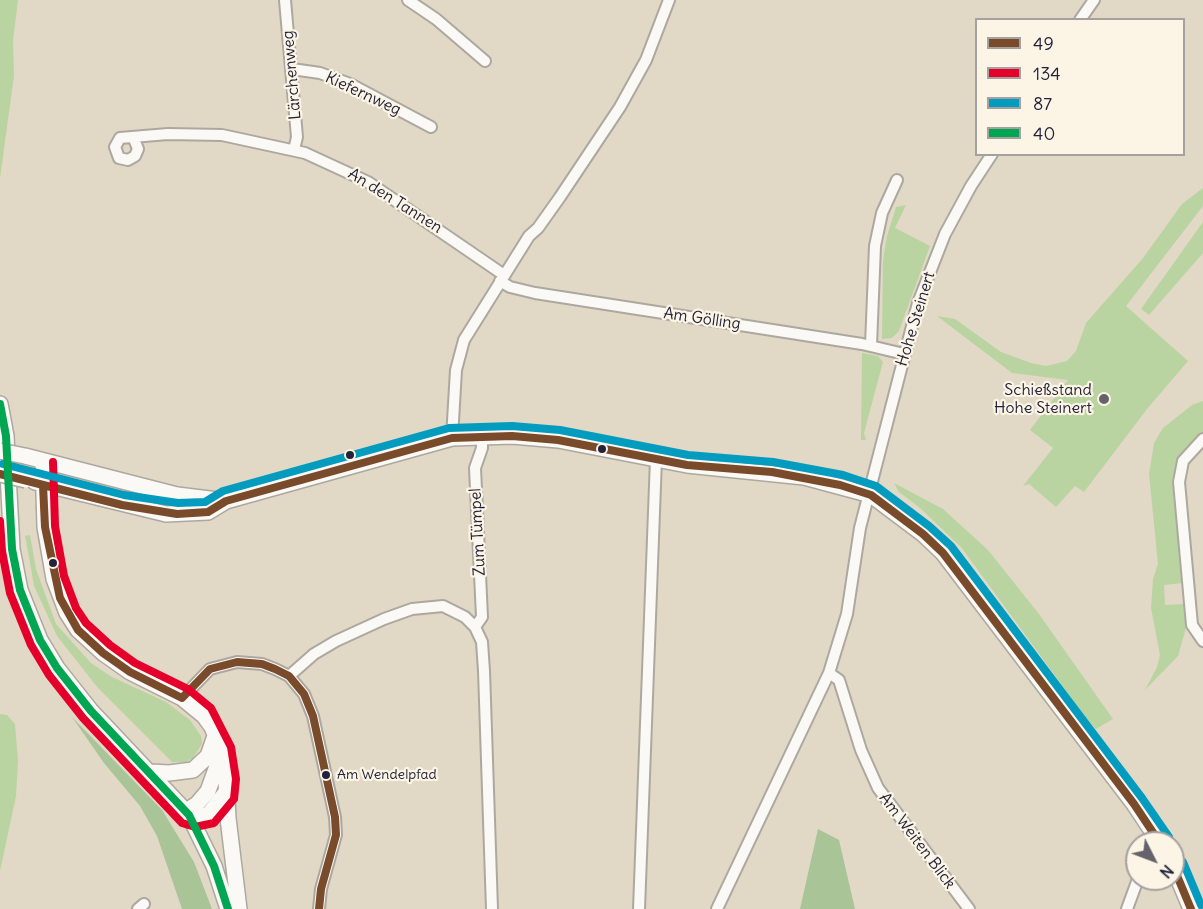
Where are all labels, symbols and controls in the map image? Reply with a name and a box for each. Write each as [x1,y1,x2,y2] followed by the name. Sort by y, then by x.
[975,18,1185,156] legend
[279,30,305,120] street label: Lärchenweg
[1033,32,1054,55] text: 49
[1033,62,1061,85] text: 134
[322,68,404,120] street label: Kiefernweg
[1033,92,1052,115] text: 87
[1033,122,1055,145] text: 40
[344,164,446,238] street label: An den Tannen
[892,269,940,369] street label: Hohe Steinert
[662,304,742,334] street label: Am Gölling
[994,380,1092,418] place label: Schießstand Hohe Steinert
[1097,392,1111,406] marker: Schießstand Hohe Steinert
[596,443,608,455] unlabelled marker
[344,449,356,461] unlabelled marker
[466,488,490,576] street label: Zum Tümpel
[47,557,59,569] unlabelled marker
[337,767,437,783] place label: Am Wendelpfad
[320,769,332,781] marker: Am Wendelpfad
[875,789,959,893] street label: Am Weiten Blick
[1125,831,1185,891] north arrow
[1156,861,1178,883] text: N

